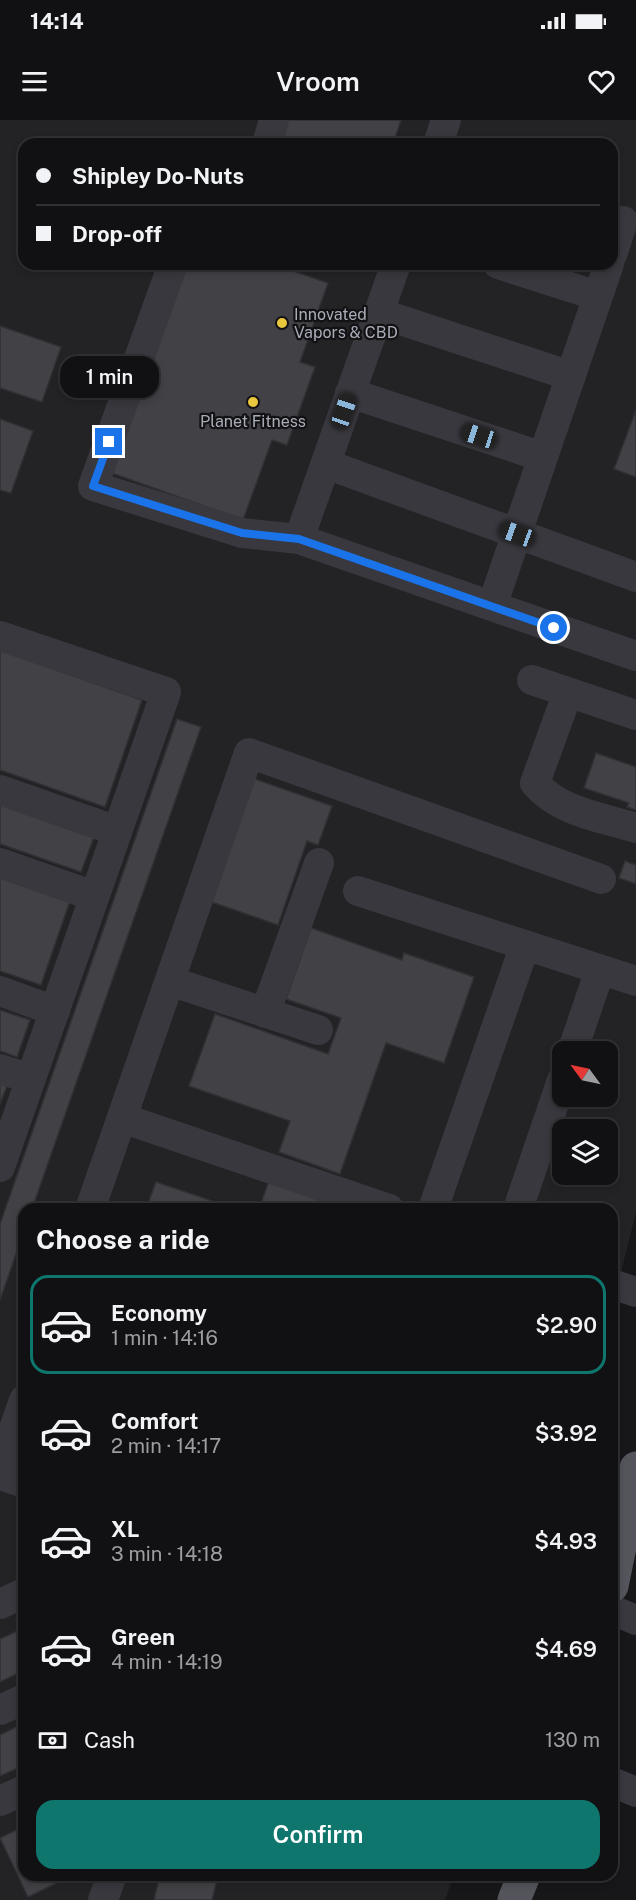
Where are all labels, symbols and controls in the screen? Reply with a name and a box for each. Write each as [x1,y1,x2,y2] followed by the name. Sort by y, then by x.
[30,8,84,34] text: 14:14
[18,65,51,98] icon: menu
[276,65,360,97] text: Vroom
[585,65,618,98] icon: heart
[72,163,244,189] text: Shipley Do-Nuts
[72,221,162,247] text: Drop-off
[294,305,398,342] place label: Innovated Vapors & CBD
[275,316,289,330] marker: Innovated Vapors & CBD
[60,355,158,397] callout: 1 min
[86,365,133,389] text: 1 min
[330,391,358,431] car
[246,395,260,409] marker: Planet Fitness
[200,412,306,431] place label: Planet Fitness
[459,422,499,450] car
[95,428,122,455] route end
[497,519,537,549] car
[540,614,567,641] route start
[552,1041,618,1107] north arrow
[552,1041,618,1185] map controls
[552,1119,618,1185] button: layers
[36,1223,210,1255] text: Choose a ride
[39,1298,93,1352] icon: car
[111,1300,207,1326] text: Economy
[535,1312,597,1338] text: $2.90
[111,1326,218,1350] text: 1 min · 14:16
[39,1406,93,1460] icon: car
[111,1408,198,1434] text: Comfort
[535,1420,597,1446] text: $3.92
[111,1434,221,1458] text: 2 min · 14:17
[39,1514,93,1568] icon: car
[111,1516,139,1542] text: XL
[534,1528,597,1554] text: $4.93
[111,1542,223,1566] text: 3 min · 14:18
[39,1622,93,1676] icon: car
[111,1624,175,1650] text: Green
[534,1636,597,1662] text: $4.69
[111,1650,222,1674] text: 4 min · 14:19
[36,1724,69,1757] icon: cash
[84,1727,135,1753] text: Cash
[545,1728,600,1752] text: 130 m
[36,1800,600,1869] button: Confirm

